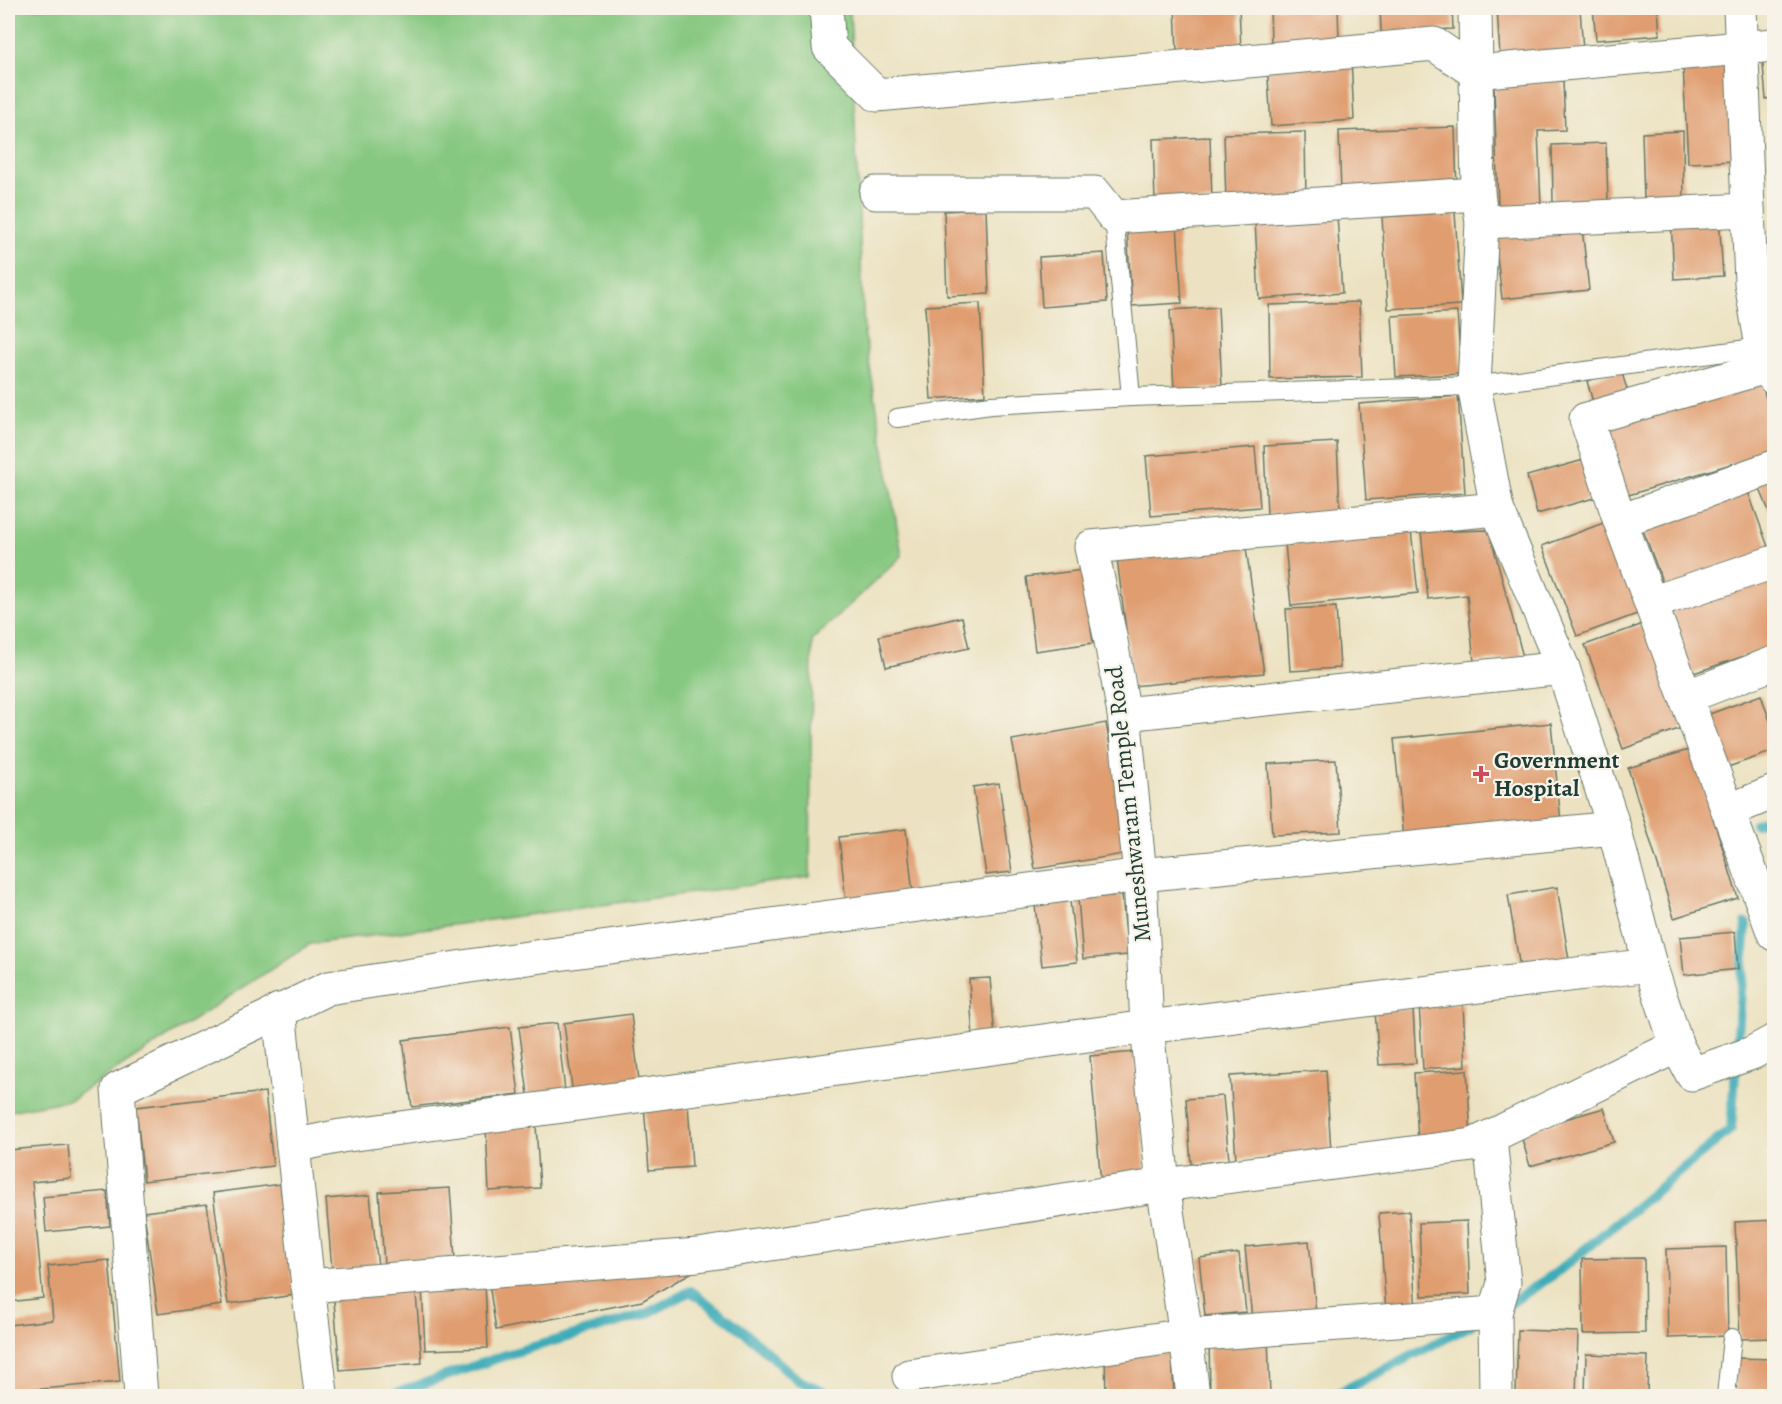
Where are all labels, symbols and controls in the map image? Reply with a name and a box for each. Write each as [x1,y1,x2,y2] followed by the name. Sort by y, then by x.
[1098,664,1158,944] street label: Muneshwaram Temple Road
[1494,744,1619,804] place label: Government Hospital
[1472,765,1490,783] marker: Government Hospital

